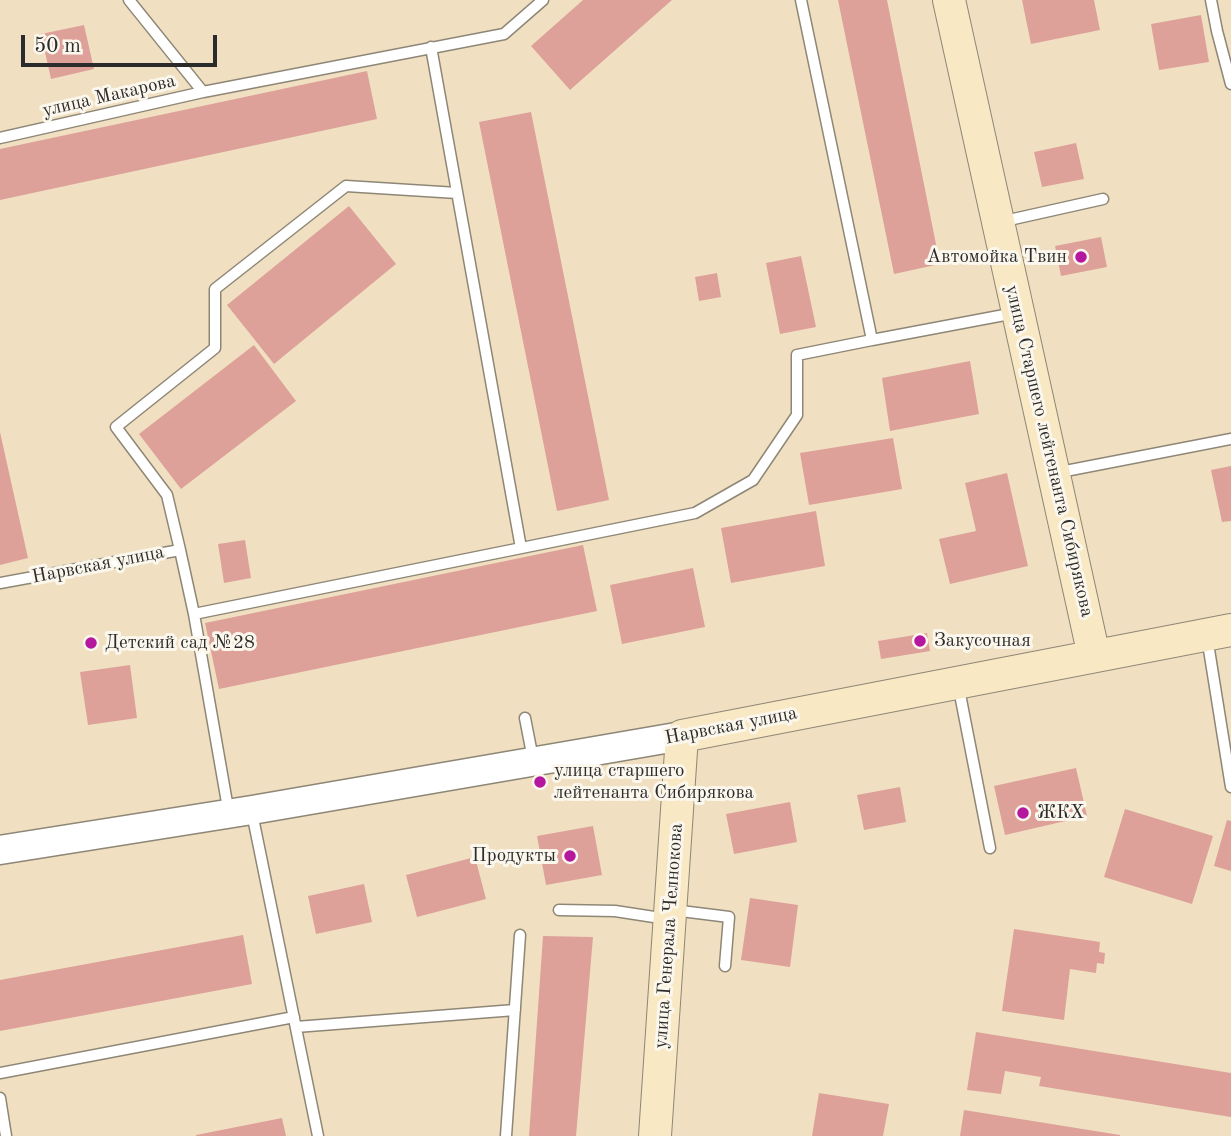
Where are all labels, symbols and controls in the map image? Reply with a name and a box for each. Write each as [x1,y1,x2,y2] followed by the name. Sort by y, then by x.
[24,21,220,65] scale bar
[34,36,81,57] text: 50 m
[40,70,178,122] street label: улица Макарова
[927,246,1067,268] place label: Автомойка Твин
[1073,249,1089,265] marker: Автомойка Твин
[1000,283,1098,619] street label: улица Старшего лейтенанта Сибирякова
[30,541,166,589] street label: Нарвская улица
[934,630,1031,652] place label: Закусочная
[105,632,255,654] place label: Детский сад №28
[912,633,928,649] marker: Закусочная
[83,635,99,651] marker: Детский сад №28
[663,702,799,750] street label: Нарвская улица
[554,760,754,804] place label: улица старшего лейтенанта Сибирякова
[532,774,548,790] marker: улица старшего лейтенанта Сибирякова
[1037,802,1084,824] place label: ЖКХ
[1015,805,1031,821] marker: ЖКХ
[650,823,688,1049] street label: улица Генерала Челнокова
[472,845,556,867] place label: Продукты
[562,848,578,864] marker: Продукты

